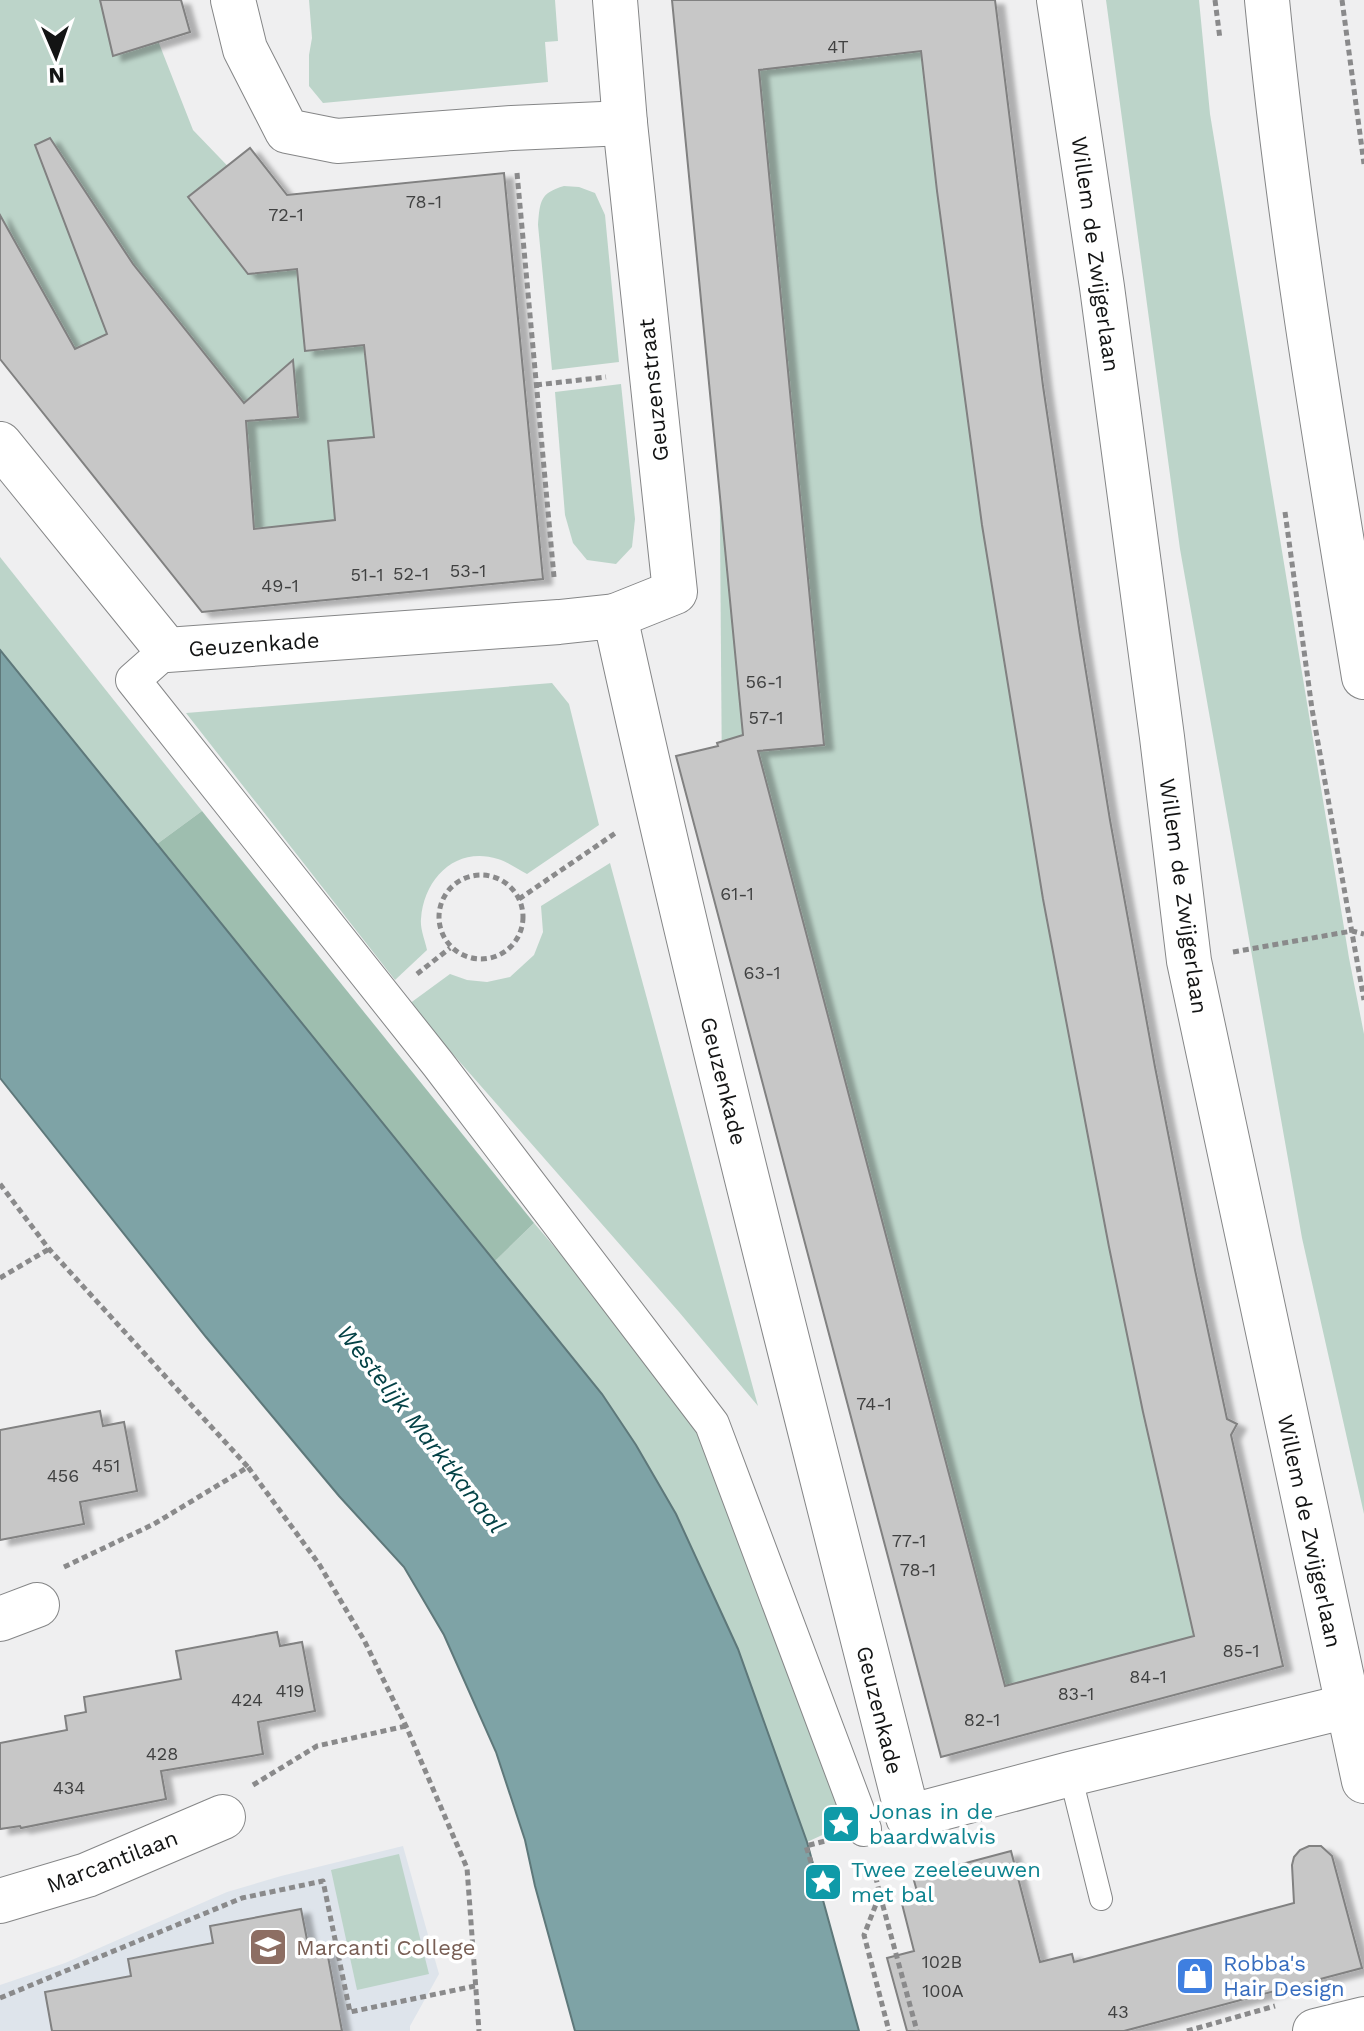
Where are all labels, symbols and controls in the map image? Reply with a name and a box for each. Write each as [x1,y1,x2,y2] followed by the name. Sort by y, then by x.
[16,16,96,96] north arrow
[827,36,849,57] house number: 4T
[48,63,65,88] text: N
[1067,135,1124,374] street label: Willem de Zwijgerlaan
[406,191,442,212] house number: 78-1
[268,204,304,225] house number: 72-1
[634,317,673,462] street label: Geuzenstraat
[450,560,486,581] house number: 53-1
[393,563,429,584] house number: 52-1
[351,564,383,585] house number: 51-1
[261,575,299,596] house number: 49-1
[188,627,320,662] street label: Geuzenkade
[746,671,782,692] house number: 56-1
[748,707,784,728] house number: 57-1
[1155,777,1212,1016] street label: Willem de Zwijgerlaan
[720,883,754,904] house number: 61-1
[744,962,780,983] house number: 63-1
[696,1014,752,1148] street label: Geuzenkade
[331,1319,511,1539] water label: Westelijk Marktkanaal
[856,1393,892,1414] house number: 74-1
[1273,1412,1346,1650] street label: Willem de Zwijgerlaan
[92,1455,120,1476] house number: 451
[47,1465,79,1486] house number: 456
[892,1530,926,1551] house number: 77-1
[900,1559,936,1580] house number: 78-1
[1222,1640,1260,1661] house number: 85-1
[852,1643,908,1777] street label: Geuzenkade
[1129,1666,1167,1687] house number: 84-1
[276,1680,304,1701] house number: 419
[1058,1683,1094,1704] house number: 83-1
[231,1689,263,1710] house number: 424
[964,1709,1000,1730] house number: 82-1
[146,1743,178,1764] house number: 428
[53,1777,85,1798] house number: 434
[869,1799,996,1849] place label: Jonas in de baardwalvis
[820,1803,862,1845] place icon: Jonas in de baardwalvis
[43,1825,181,1898] street label: Marcantilaan
[851,1857,1041,1907] place label: Twee zeeleeuwen met bal
[802,1861,844,1903] place icon: Twee zeeleeuwen met bal
[247,1926,289,1968] school or university icon: Marcanti College
[296,1935,475,1960] place label: Marcanti College
[922,1951,962,1972] house number: 102B
[1223,1951,1345,2001] place label: Robba's Hair Design
[1174,1955,1216,1997] shop icon: Robba's Hair Design
[922,1980,964,2001] house number: 100A
[1107,2001,1129,2022] house number: 43

